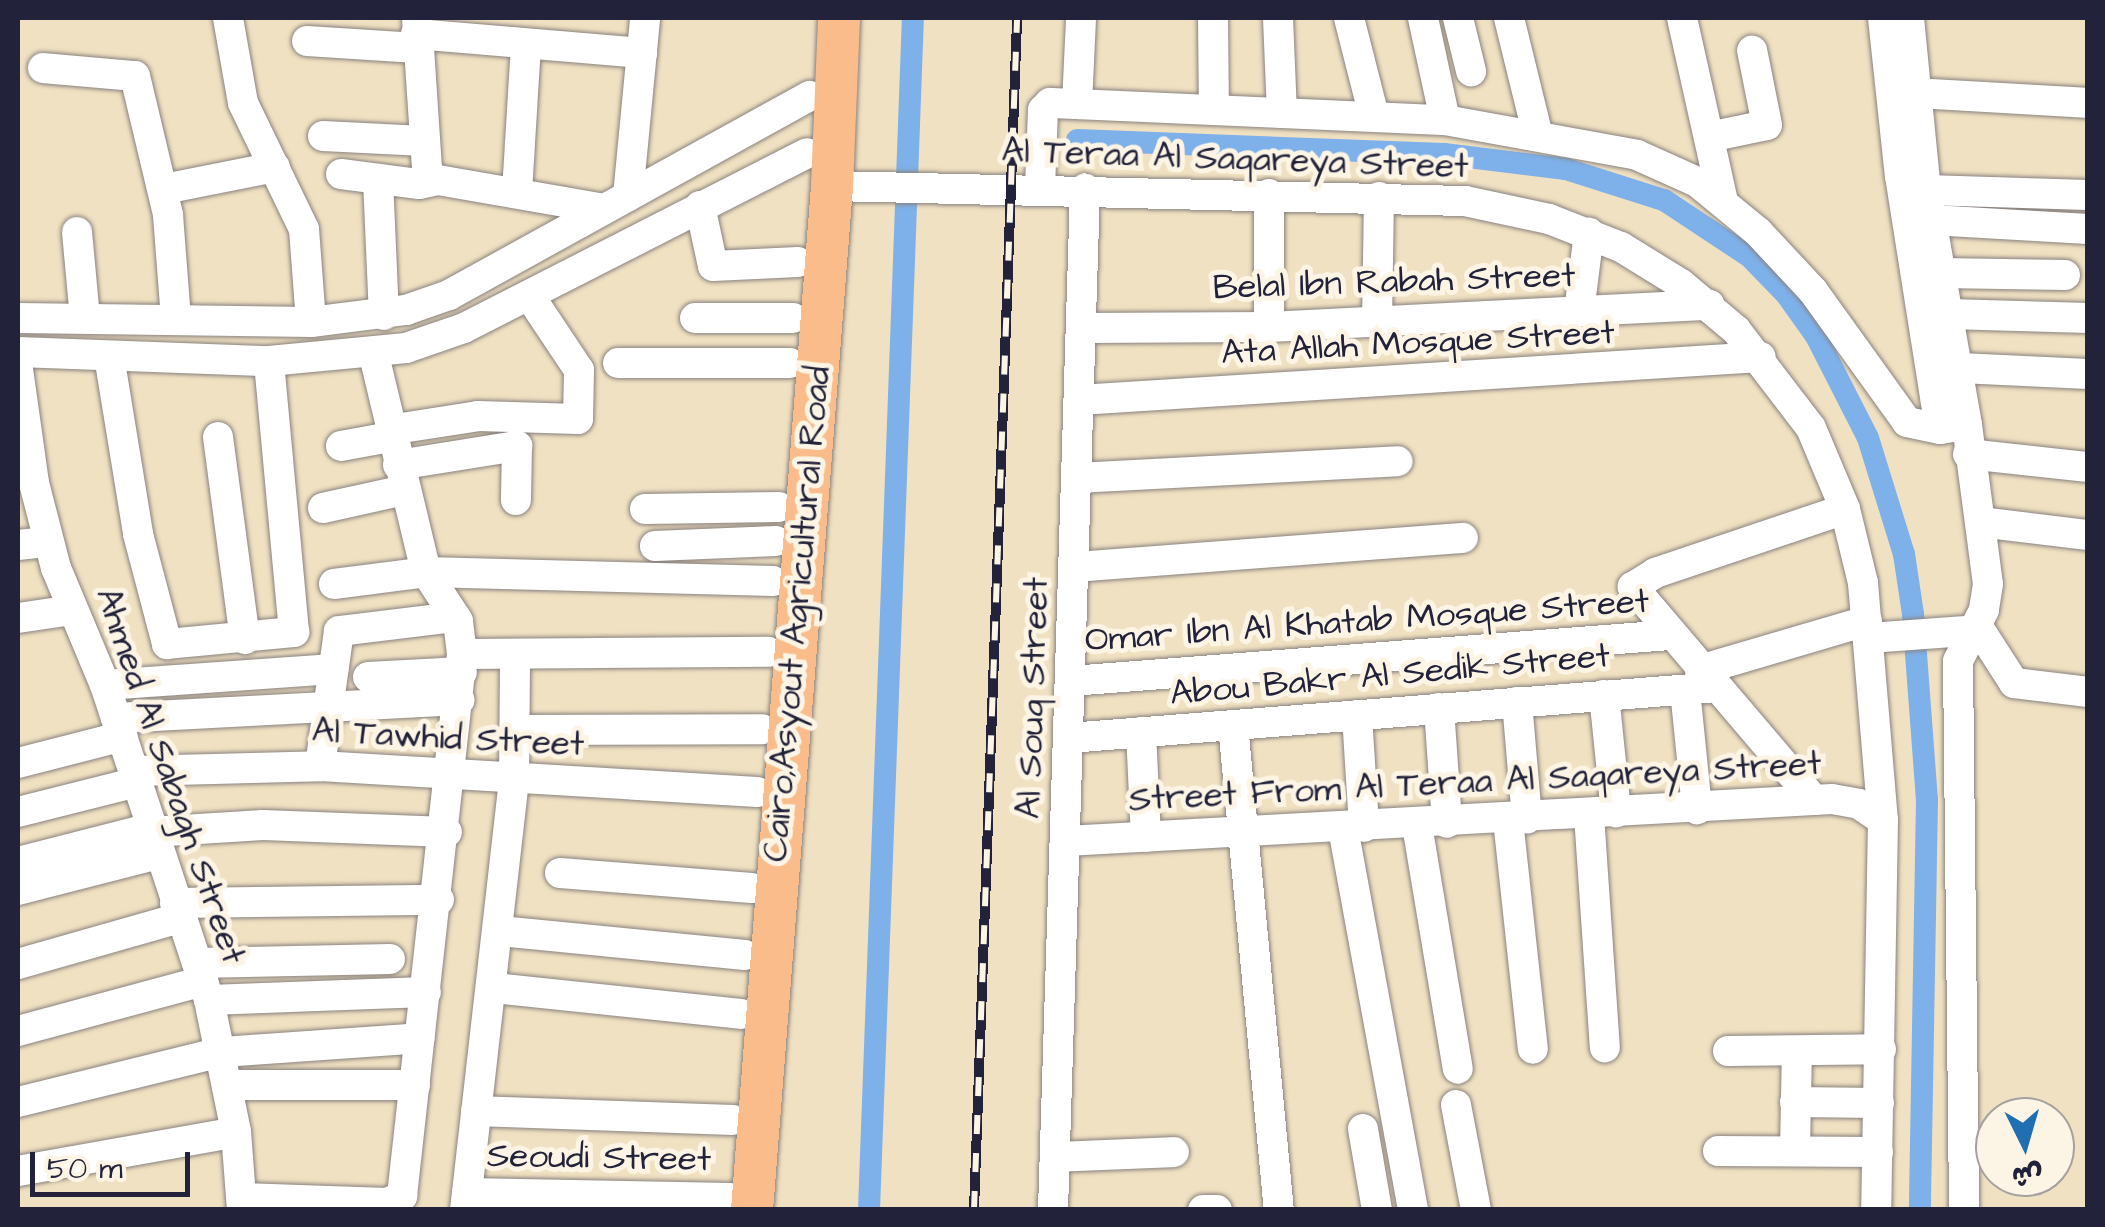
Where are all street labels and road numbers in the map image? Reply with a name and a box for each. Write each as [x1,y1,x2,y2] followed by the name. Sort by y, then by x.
[1001,130,1469,188] street label: Al Teraa Al Saqareya Street
[1212,255,1576,309] street label: Belal Ibn Rabah Street
[1220,312,1616,374] street label: Ata Allah Mosque Street
[754,364,840,864] street label: Cairo,Asyout Agricultural Road
[1008,576,1058,820] street label: Al Souq Street
[1084,580,1650,662] street label: Omar Ibn Al Khatab Mosque Street
[86,582,254,970] street label: Ahmed Al Sabagh Street
[1168,635,1612,715] street label: Abou Bakr Al Sedik Street
[311,710,585,766] street label: Al Tawhid Street
[1128,743,1822,821] street label: Street From Al Teraa Al Saqareya Street
[487,1135,711,1181] street label: Seoudi Street

